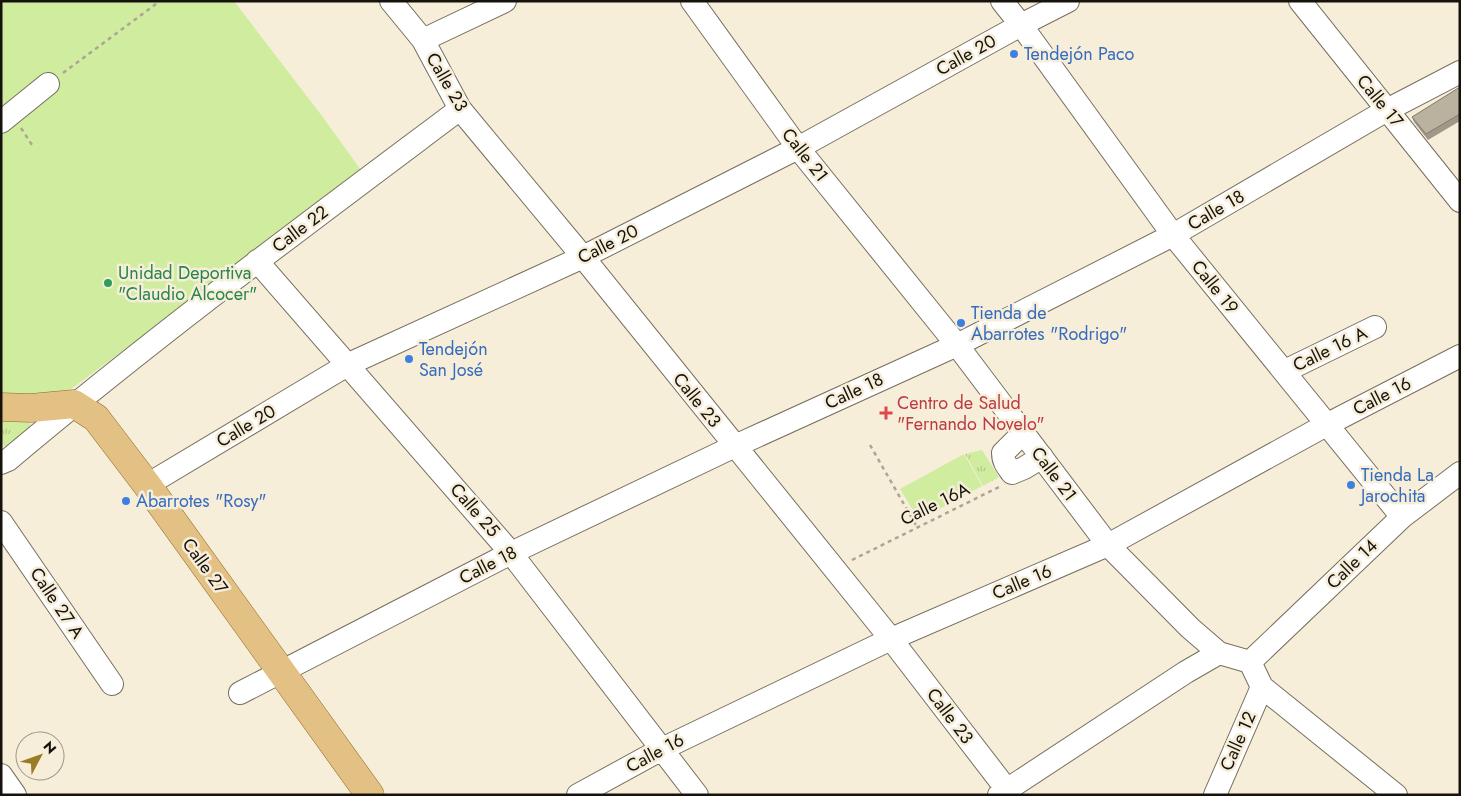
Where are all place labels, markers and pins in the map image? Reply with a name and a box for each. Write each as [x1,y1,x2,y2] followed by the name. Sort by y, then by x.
[1024,41,1135,67] place label: Tendejón Paco
[1008,48,1020,60] marker: Tendejón Paco
[118,260,257,307] place label: Unidad Deportiva "Claudio Alcocer"
[102,277,114,289] marker: Unidad Deportiva "Claudio Alcocer"
[971,300,1127,347] place label: Tienda de Abarrotes "Rodrigo"
[955,317,967,329] marker: Tienda de Abarrotes "Rodrigo"
[419,336,488,383] place label: Tendejón San José
[403,353,415,365] marker: Tendejón San José
[897,390,1045,437] place label: Centro de Salud "Fernando Novelo"
[879,406,893,420] marker: Centro de Salud "Fernando Novelo"
[1359,462,1434,509] place label: Tienda La Jarochita
[1345,479,1357,491] marker: Tienda La Jarochita
[136,488,267,514] place label: Abarrotes "Rosy"
[120,495,132,507] marker: Abarrotes "Rosy"

